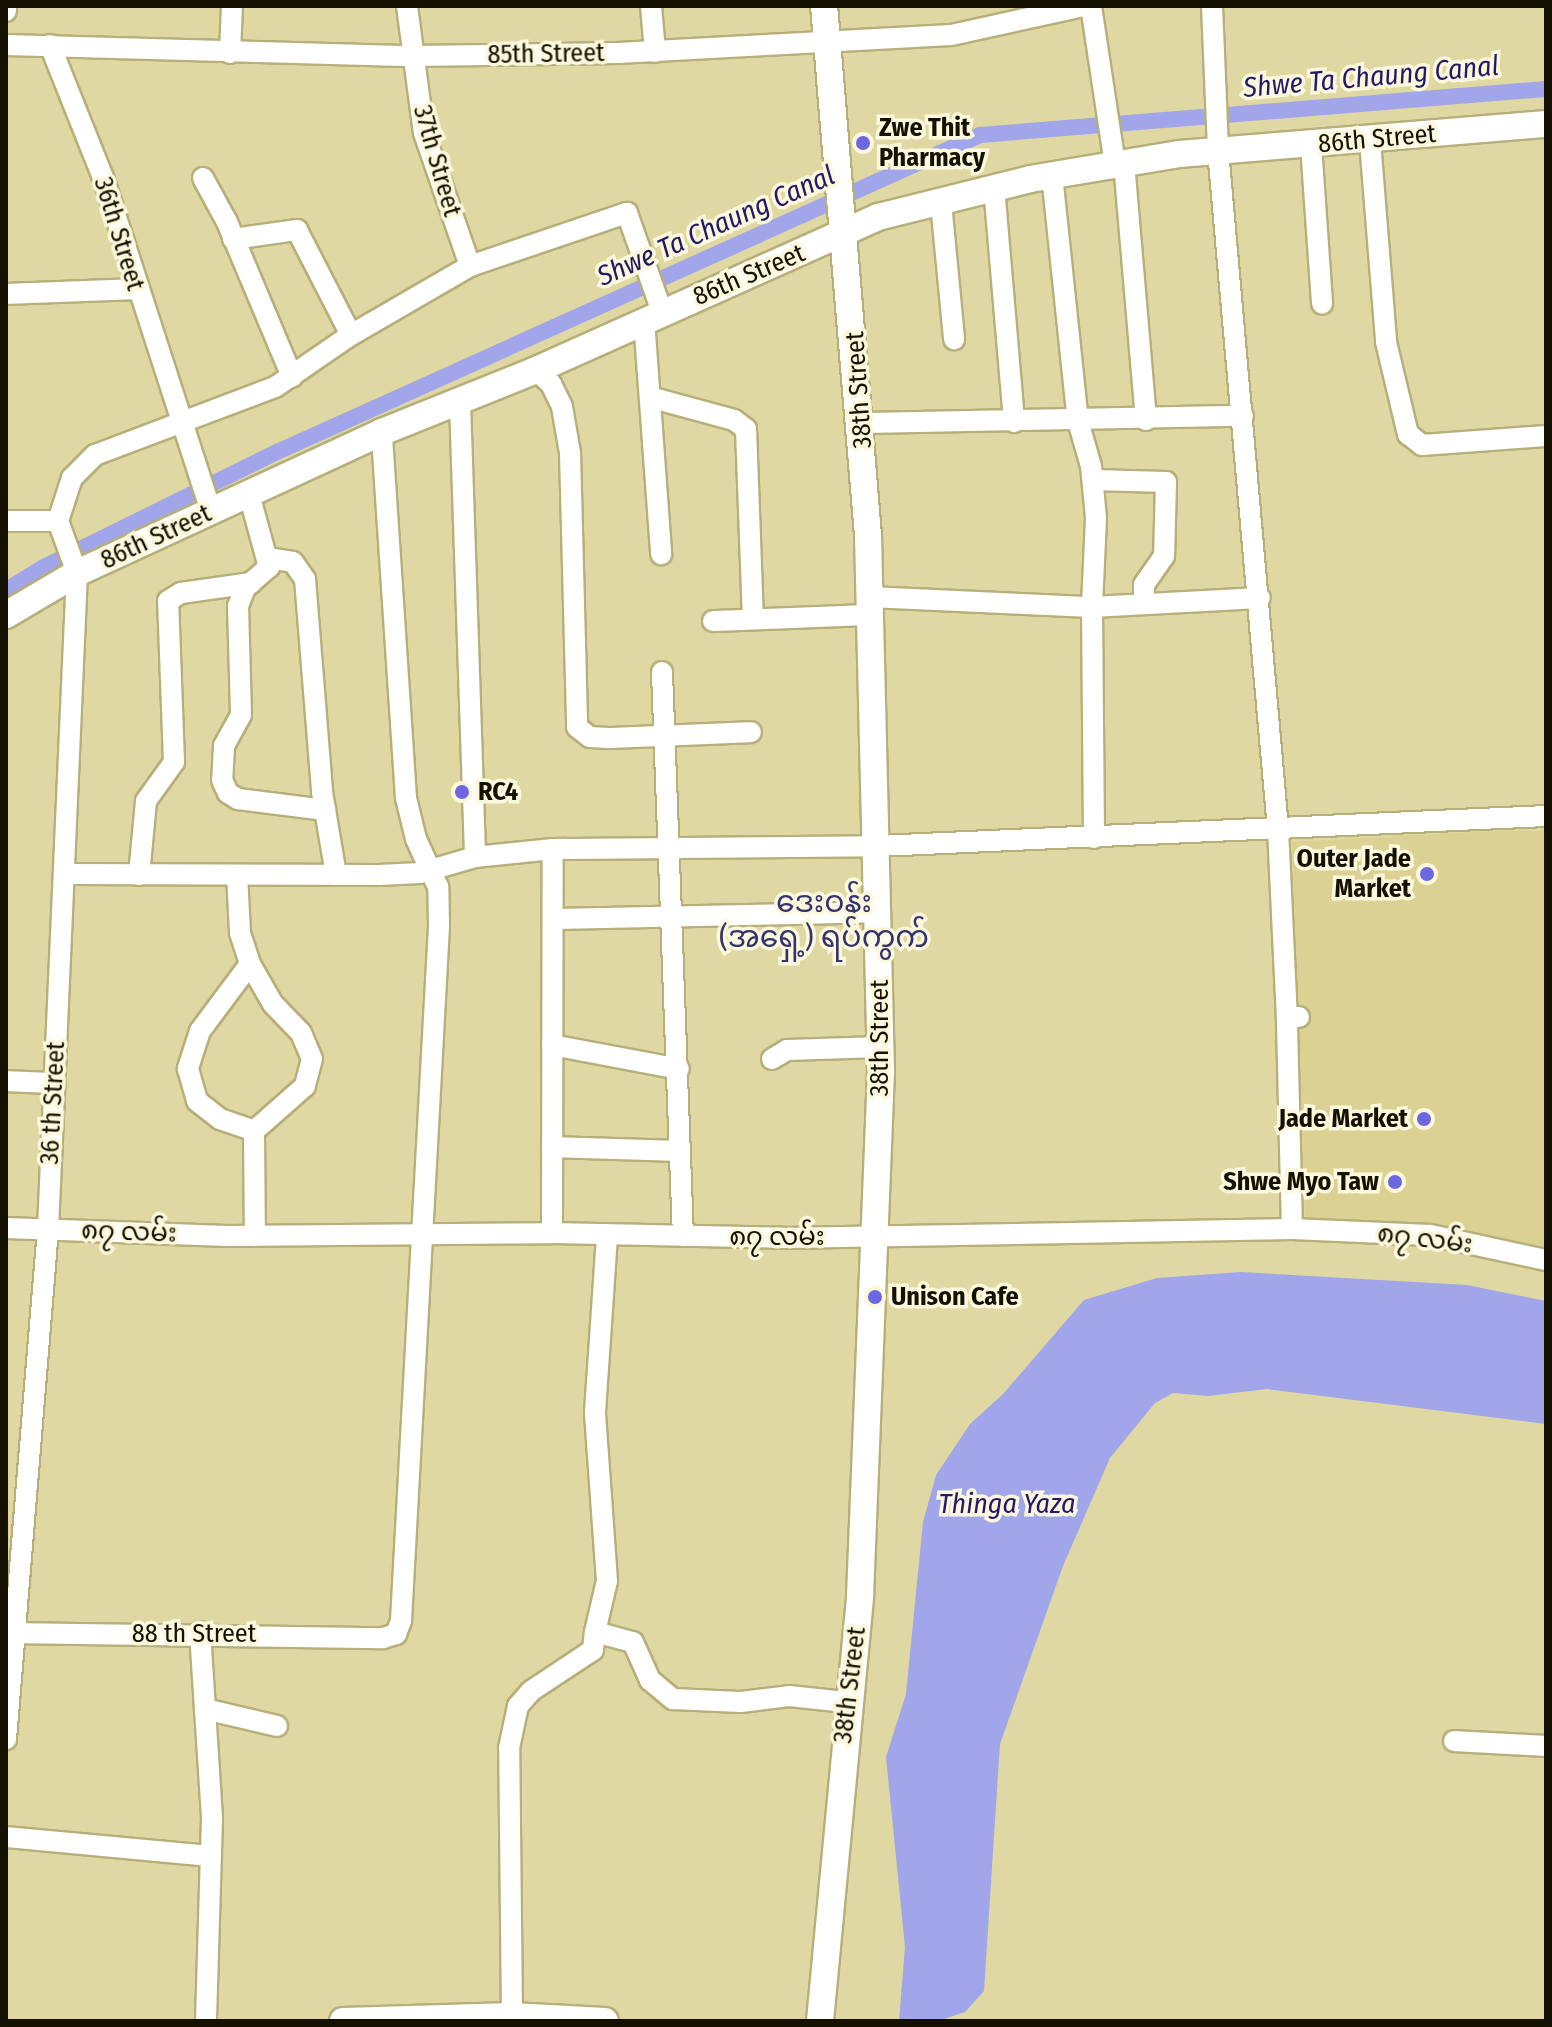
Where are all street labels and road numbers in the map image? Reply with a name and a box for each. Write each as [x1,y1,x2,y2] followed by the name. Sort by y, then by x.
[487,37,605,71] street label: 85th Street
[406,102,468,220] street label: 37th Street
[1317,118,1437,160] street label: 86th Street
[87,174,151,294] street label: 36th Street
[689,238,809,312] street label: 86th Street
[839,331,879,449] street label: 38th Street
[96,498,216,576] street label: 86th Street
[864,980,896,1096] street label: 38th Street
[34,1041,72,1165] street label: 36 th Street
[81,1215,177,1249] street label: ၈၇ လမ်း
[1376,1218,1474,1260] street label: ၈၇ လမ်း
[729,1221,825,1253] street label: ၈၇ လမ်း
[132,1618,256,1650] street label: 88 th Street
[827,1625,873,1745] street label: 38th Street

